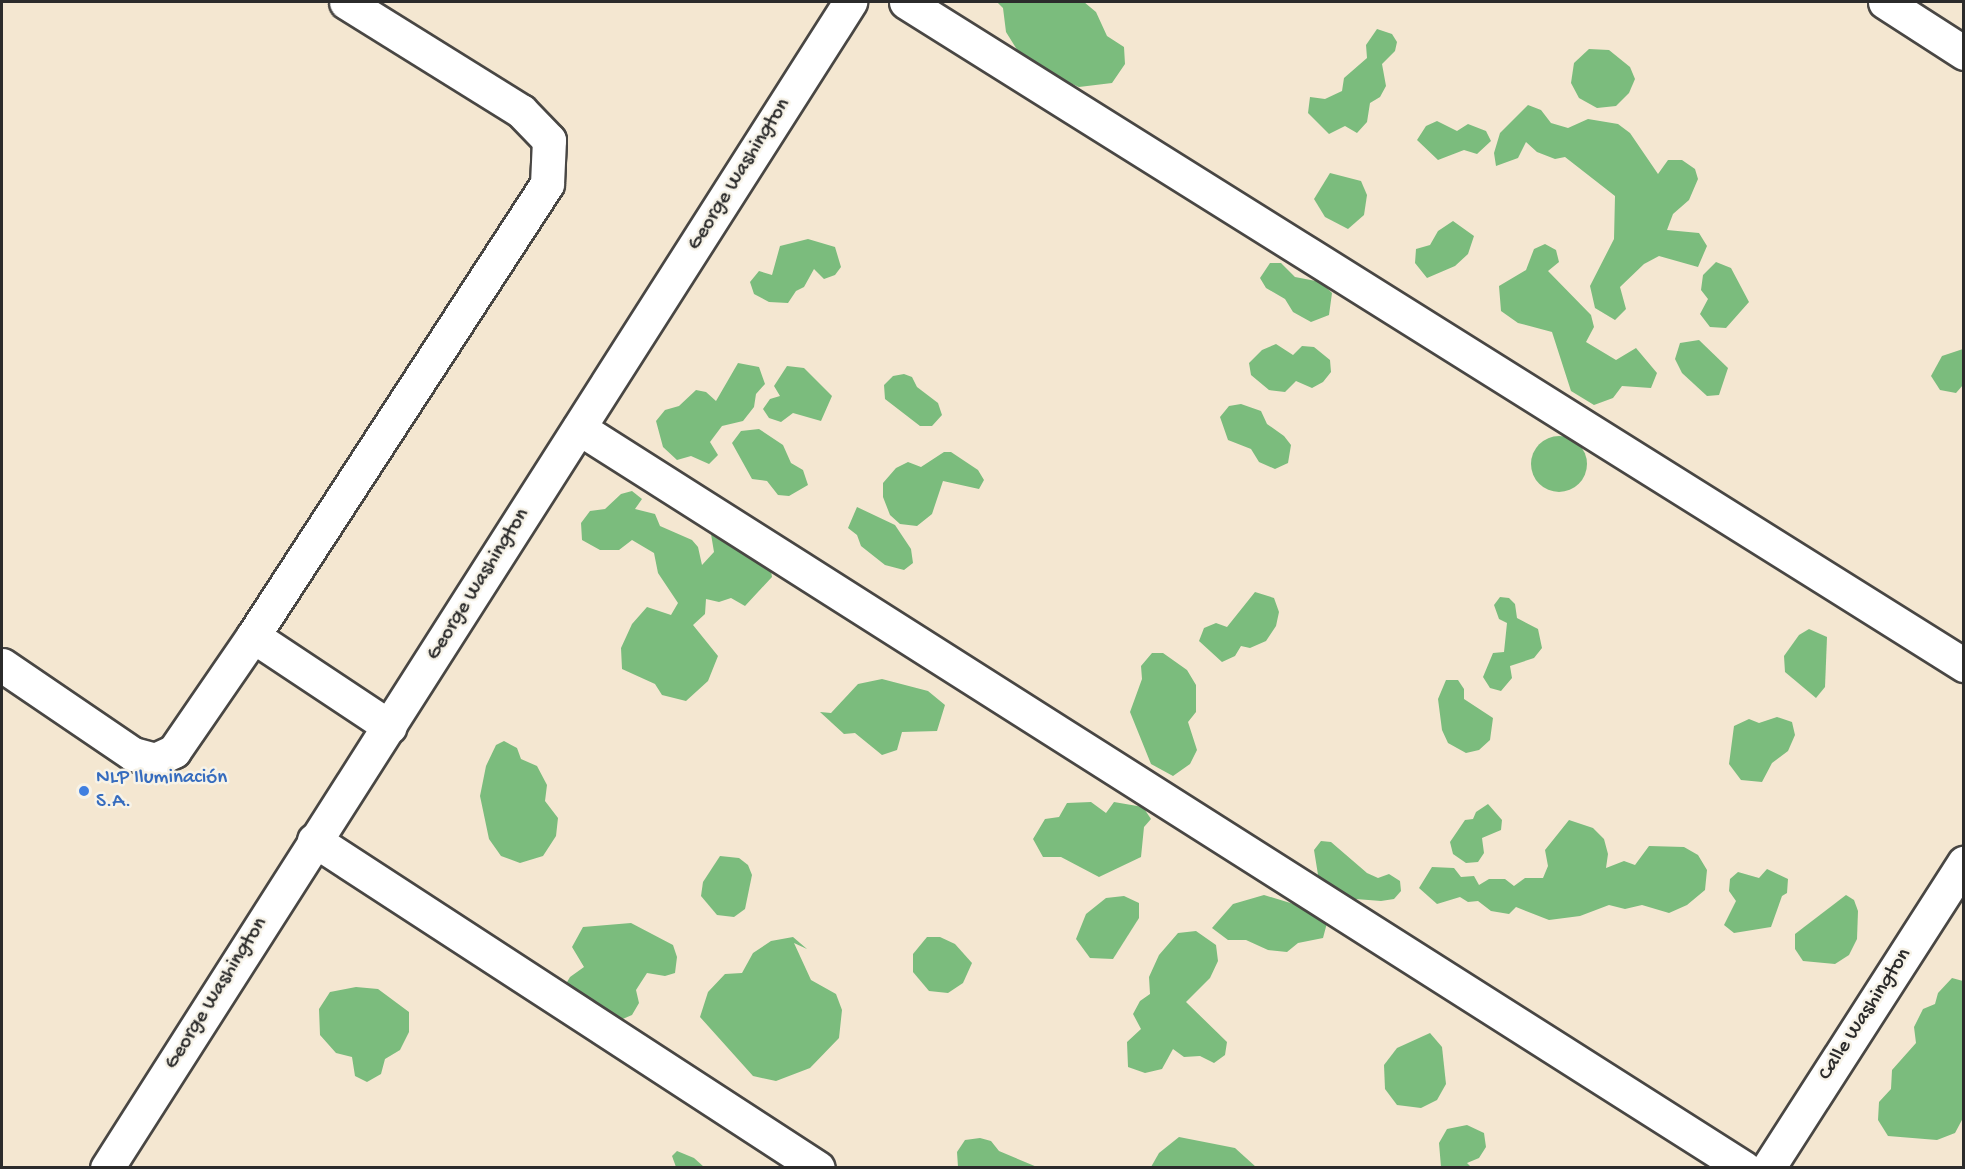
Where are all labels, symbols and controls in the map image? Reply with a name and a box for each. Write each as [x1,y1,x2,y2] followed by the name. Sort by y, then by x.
[683,94,797,256] street label: George Washington
[422,504,536,666] street label: George Washington
[96,766,227,816] place label: NLP Iluminación S.A.
[77,784,91,798] marker: NLP Iluminación S.A.
[160,913,274,1075] street label: George Washington
[1814,944,1918,1086] street label: Calle Washington

